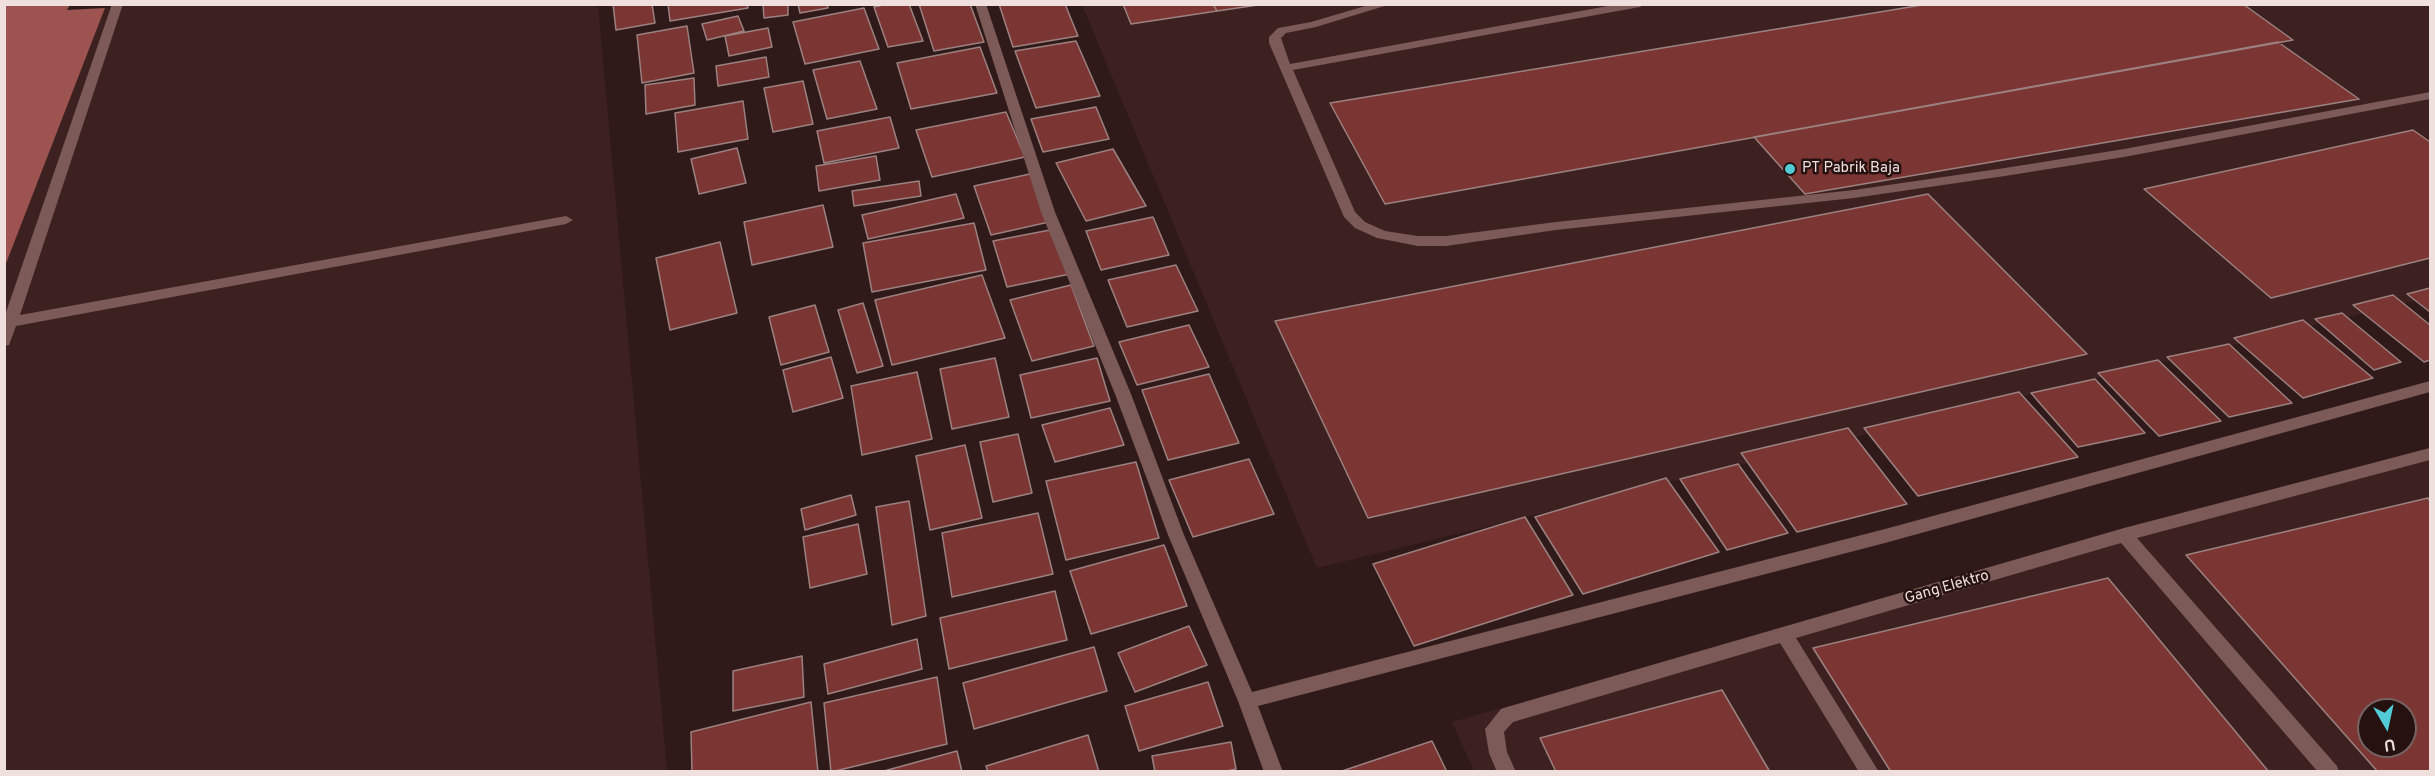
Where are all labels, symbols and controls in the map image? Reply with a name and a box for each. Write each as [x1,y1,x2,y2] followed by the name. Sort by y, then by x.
[1802,160,1900,178] place label: PT Pabrik Baja
[1783,162,1797,176] marker: PT Pabrik Baja
[1903,567,1991,609] street label: Gang Elektro
[2357,698,2417,758] north arrow
[2382,733,2397,755] text: U

